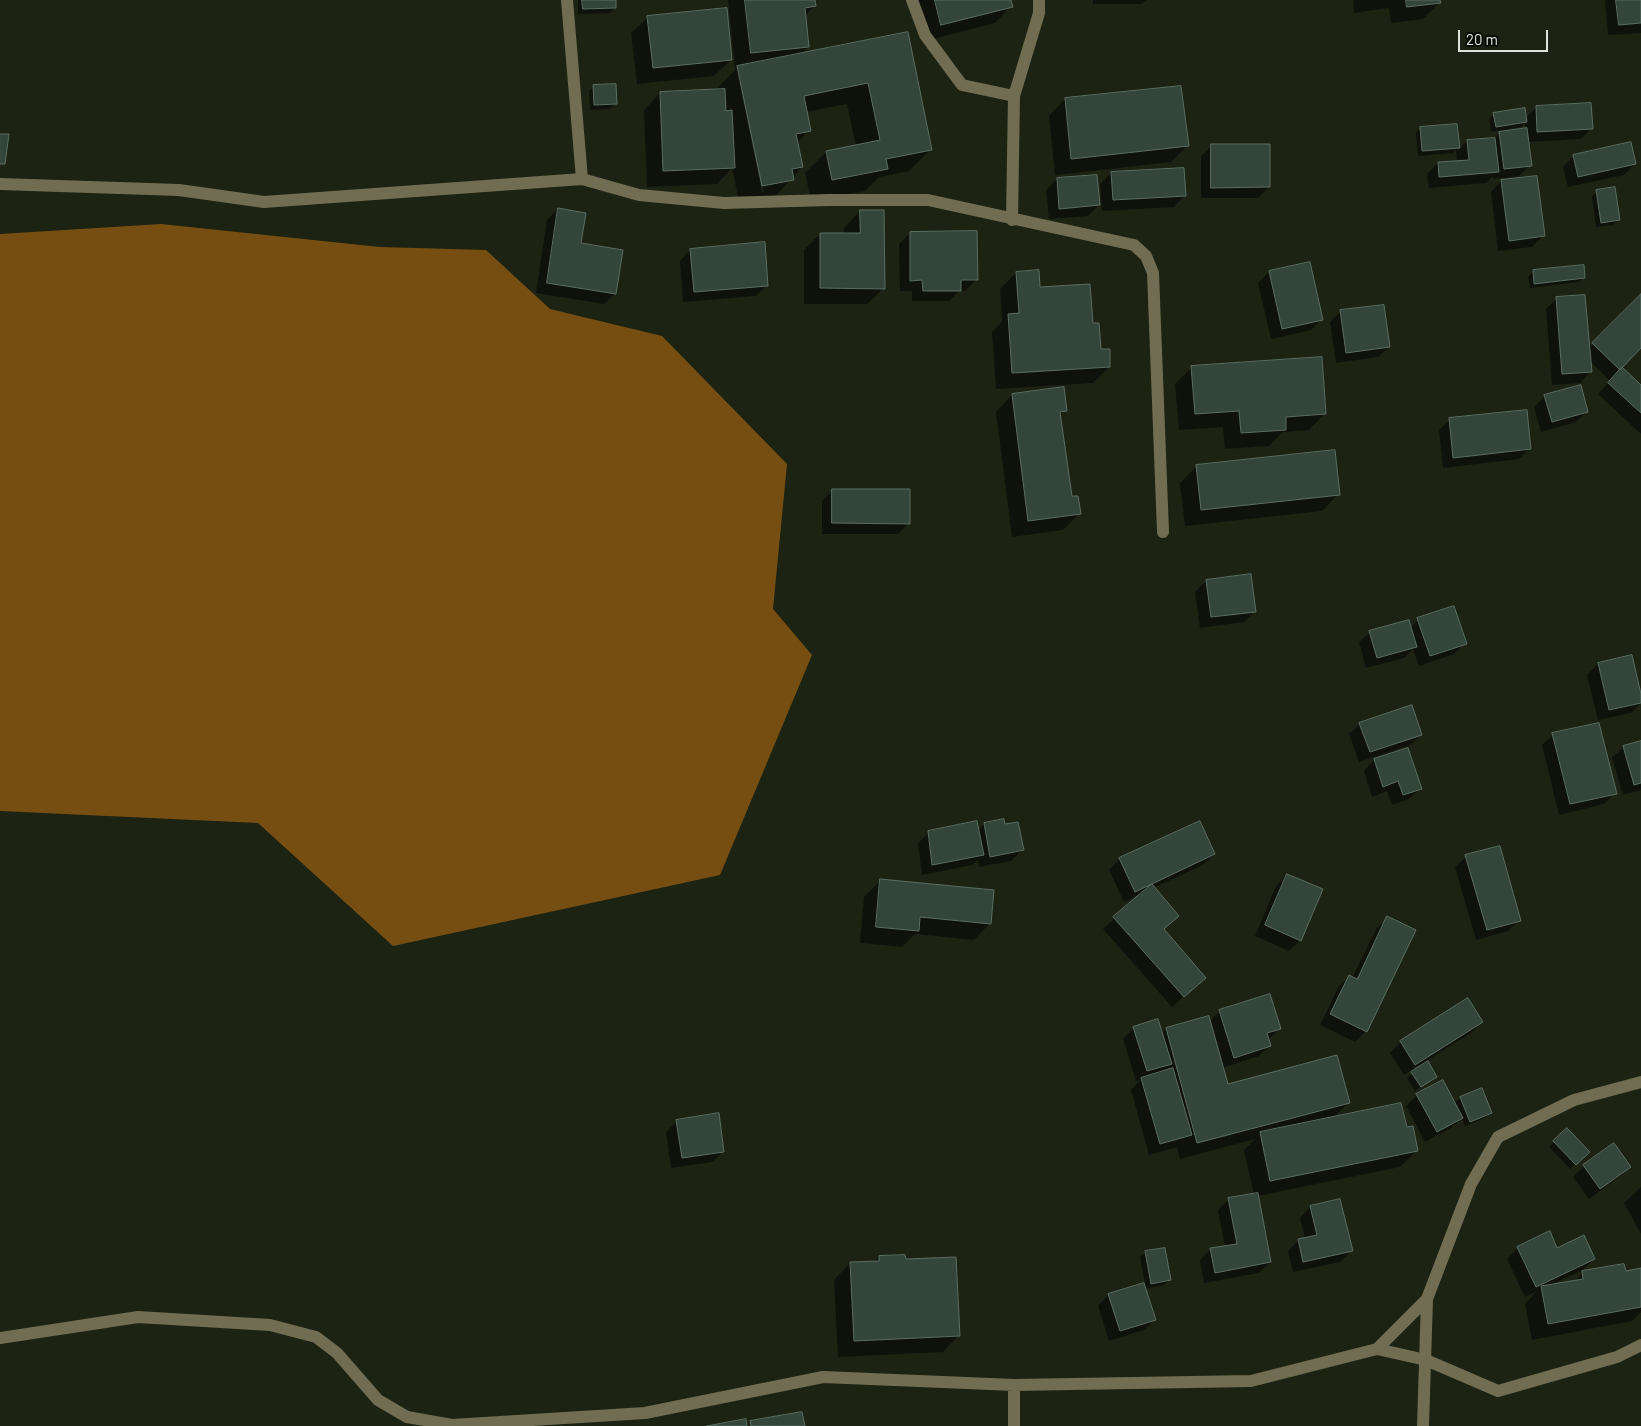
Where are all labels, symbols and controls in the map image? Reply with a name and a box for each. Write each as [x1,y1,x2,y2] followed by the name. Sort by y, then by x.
[1461,20,1551,52] scale bar
[1466,30,1498,48] text: 20 m

